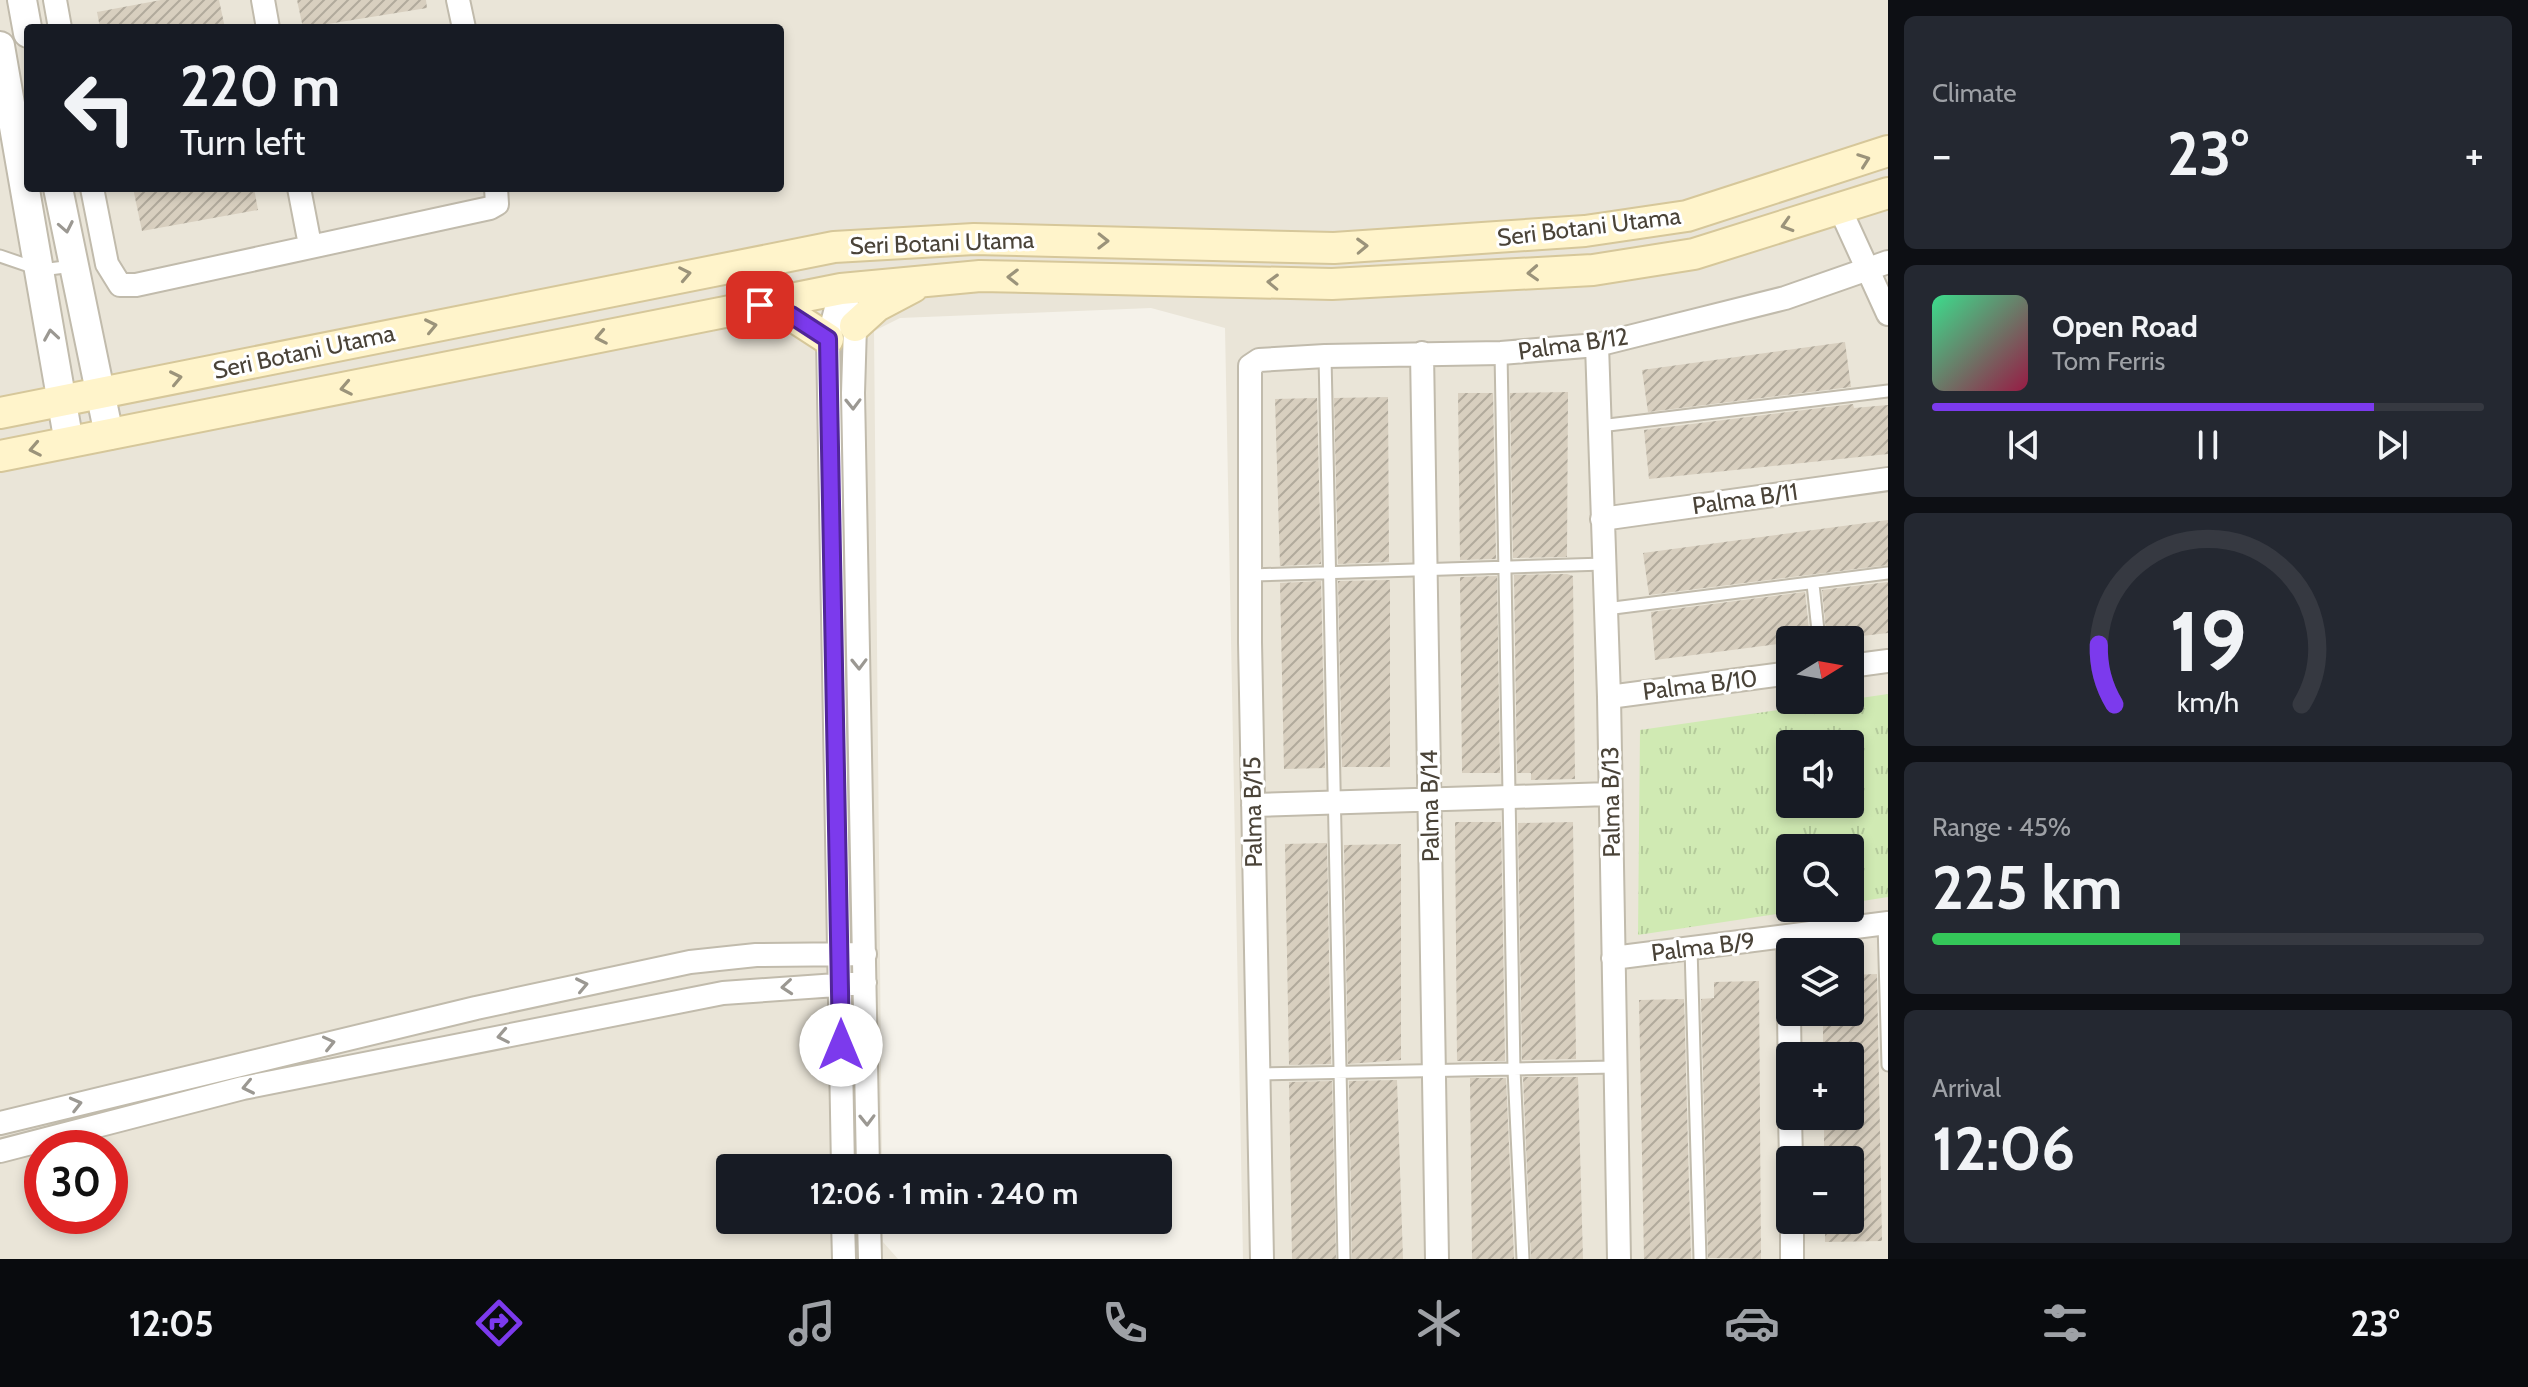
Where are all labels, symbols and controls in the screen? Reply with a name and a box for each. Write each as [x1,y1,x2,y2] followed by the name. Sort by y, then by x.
[180,52,340,120] text: 220 m
[48,56,152,160] icon: left
[1932,77,2017,109] text: Climate
[2167,117,2249,190] text: 23°
[180,120,305,164] text: Turn left
[1932,128,1951,181] text: −
[2465,128,2484,181] text: +
[1856,153,1870,170] one-way arrow
[1496,201,1683,252] street label: Seri Botani Utama
[1781,216,1795,232] one-way arrow
[56,220,73,234] one-way arrow
[849,225,1035,260] street label: Seri Botani Utama
[1097,232,1110,249] one-way arrow
[1357,238,1369,255] one-way arrow
[1526,264,1539,281] one-way arrow
[678,266,692,283] one-way arrow
[1006,268,1019,285] one-way arrow
[726,271,794,339] pin
[1266,273,1279,291] one-way arrow
[738,283,782,327] icon: arrive
[2052,308,2198,345] text: Open Road
[211,318,398,385] street label: Seri Botani Utama
[423,318,437,335] one-way arrow
[1516,321,1630,366] street label: Palma B/12
[594,327,607,344] one-way arrow
[43,329,60,342] one-way arrow
[2052,345,2165,377] text: Tom Ferris
[169,371,183,388] one-way arrow
[339,378,353,395] one-way arrow
[844,398,862,411] one-way arrow
[2002,423,2046,467] icon: previous
[2186,423,2230,467] icon: pause
[2370,423,2414,467] icon: next
[28,440,41,457] one-way arrow
[1690,477,1800,520] street label: Palma B/11
[2169,591,2247,692] text: 19
[1776,626,1864,714] north arrow
[1776,626,1864,1234] map controls
[850,658,867,671] one-way arrow
[1641,663,1759,706] street label: Palma B/10
[2177,685,2239,720] text: km/h
[1776,730,1864,818] button: sound
[1595,746,1626,858] street label: Palma B/13
[1414,749,1445,862] street label: Palma B/14
[1237,756,1268,868] street label: Palma B/15
[1932,811,2071,843] text: Range · 45%
[1776,834,1864,922] button: search
[1932,851,2122,924] text: 225 km
[1649,926,1756,967] street label: Palma B/9
[1776,938,1864,1026] button: layers
[575,978,589,995] one-way arrow
[780,979,793,996] one-way arrow
[799,1003,883,1087] position arrow
[497,1027,511,1044] one-way arrow
[321,1035,335,1052] one-way arrow
[1776,1042,1864,1130] button: +
[1932,1072,2001,1104] text: Arrival
[242,1078,256,1095] one-way arrow
[68,1096,82,1113] one-way arrow
[1932,1112,2075,1185] text: 12:06
[859,1114,876,1127] one-way arrow
[24,1130,128,1234] speed limit sign: 30
[1776,1146,1864,1234] button: −
[810,1175,1078,1212] text: 12:06 · 1 min · 240 m
[471,1295,527,1351] icon: directions
[784,1295,840,1351] icon: music
[1097,1295,1153,1351] icon: phone
[1411,1295,1467,1351] icon: climate
[1724,1295,1780,1351] icon: car
[2037,1295,2093,1351] icon: filters
[129,1301,214,1345] text: 12:05
[2350,1301,2399,1345] text: 23°

